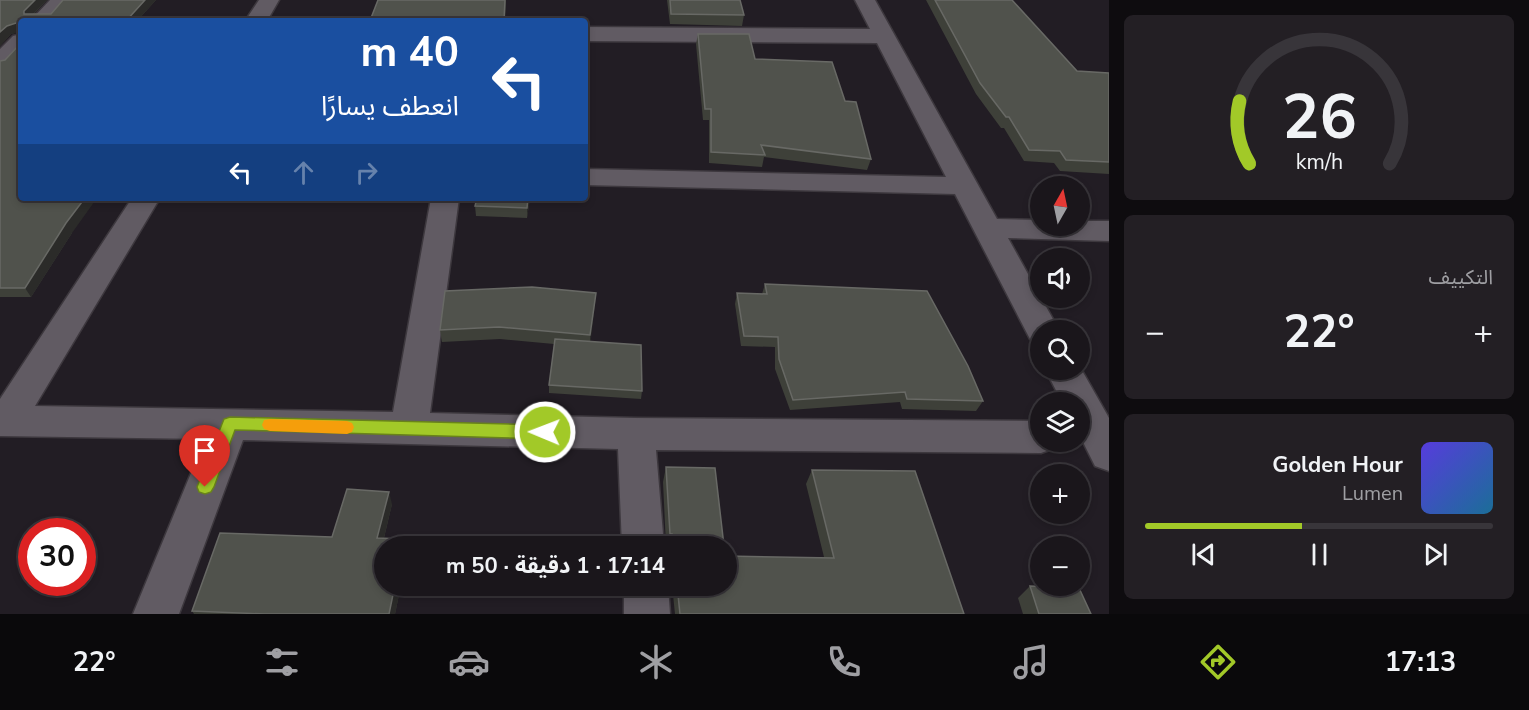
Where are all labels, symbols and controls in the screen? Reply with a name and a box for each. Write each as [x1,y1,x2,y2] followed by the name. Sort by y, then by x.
[360,24,459,81] text: 40 m
[480,42,558,120] icon: left
[1282,76,1356,161] text: 26
[321,88,459,125] text: انعطف يسارًا
[1295,148,1343,178] text: km/h
[224,156,257,189] icon: left
[287,156,320,189] icon: ahead
[350,156,383,189] icon: right
[1030,176,1090,236] north arrow
[1030,176,1090,596] map controls
[1030,248,1090,308] button: sound
[1429,264,1493,291] text: التكييف
[1283,302,1355,363] text: 22°
[1145,310,1165,355] text: −
[1473,310,1493,355] text: +
[1030,320,1090,380] button: search
[1030,392,1090,452] button: layers
[513,400,577,464] position arrow
[179,425,230,487] pin
[188,434,221,467] icon: arrive
[1272,450,1403,480] text: Golden Hour
[1030,464,1090,524] button: +
[1342,480,1403,507] text: Lumen
[18,518,96,596] speed limit sign: 30
[1030,536,1090,596] button: −
[1187,538,1220,571] icon: previous
[1303,538,1336,571] icon: pause
[1419,538,1452,571] icon: next
[446,551,665,581] text: 17:14 · 1 دقيقة · 50 m
[261,641,303,683] icon: filters
[448,641,490,683] icon: car
[635,641,677,683] icon: climate
[823,641,865,683] icon: phone
[1010,641,1052,683] icon: music
[1197,641,1239,683] icon: directions
[73,644,115,681] text: 22°
[1385,644,1456,681] text: 17:13

